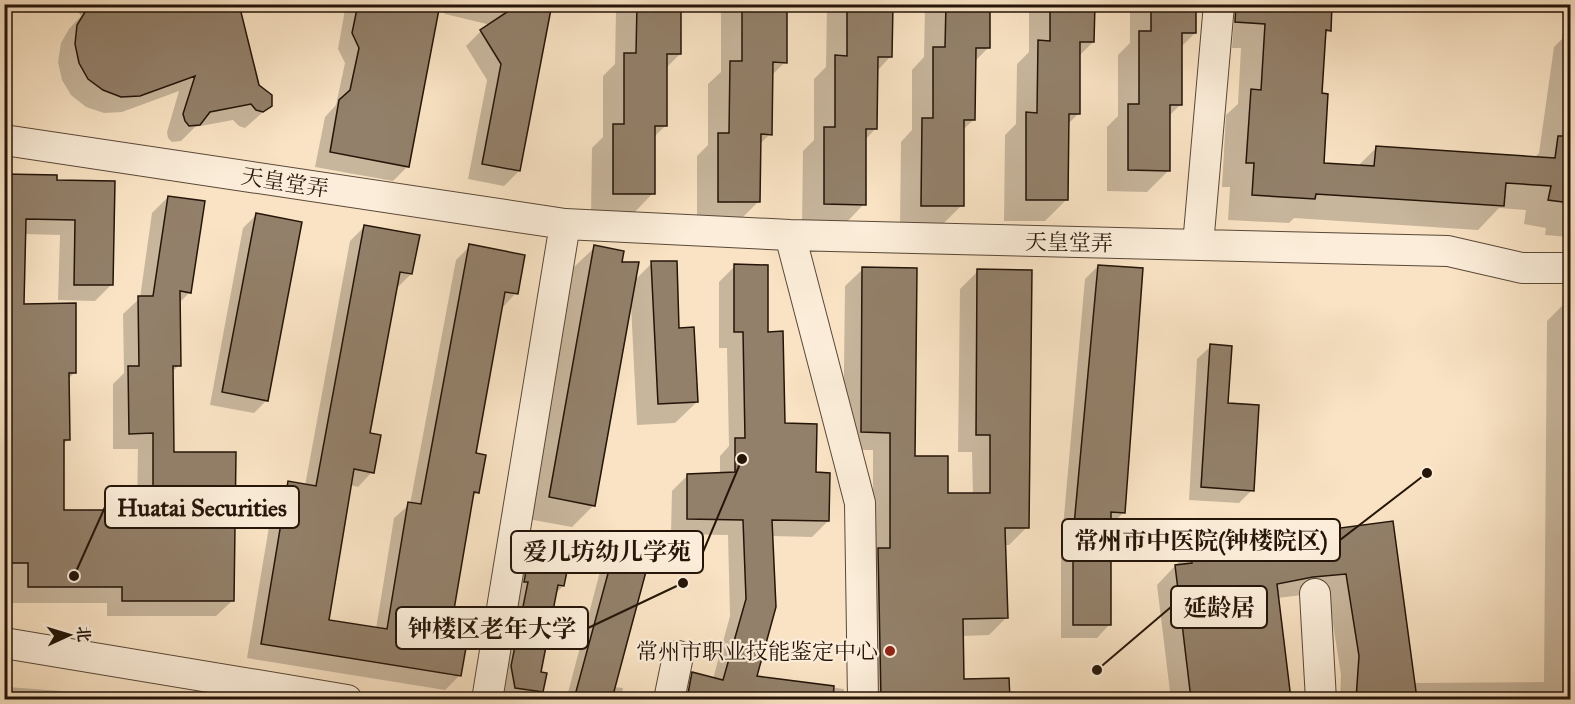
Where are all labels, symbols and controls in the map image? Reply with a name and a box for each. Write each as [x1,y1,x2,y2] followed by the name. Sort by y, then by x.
[239,162,330,203] street label: 天皇堂弄
[1025,228,1113,257] street label: 天皇堂弄
[105,486,299,528] callout: Huatai Securities
[117,493,287,523] text: Huatai Securities
[1062,519,1340,561] callout: 常州市中医院(钟楼院区)
[1074,526,1328,556] text: 常州市中医院(钟楼院区)
[511,531,703,573] callout: 爱儿坊幼儿学苑
[523,537,691,567] text: 爱儿坊幼儿学苑
[1171,586,1267,628] callout: 延龄居
[1183,593,1255,623] text: 延龄居
[39,605,99,665] north arrow
[396,607,588,649] callout: 钟楼区老年大学
[408,614,576,644] text: 钟楼区老年大学
[73,625,94,643] text: 北
[636,638,878,665] place label: 常州市职业技能鉴定中心
[883,644,897,658] marker: 常州市职业技能鉴定中心

